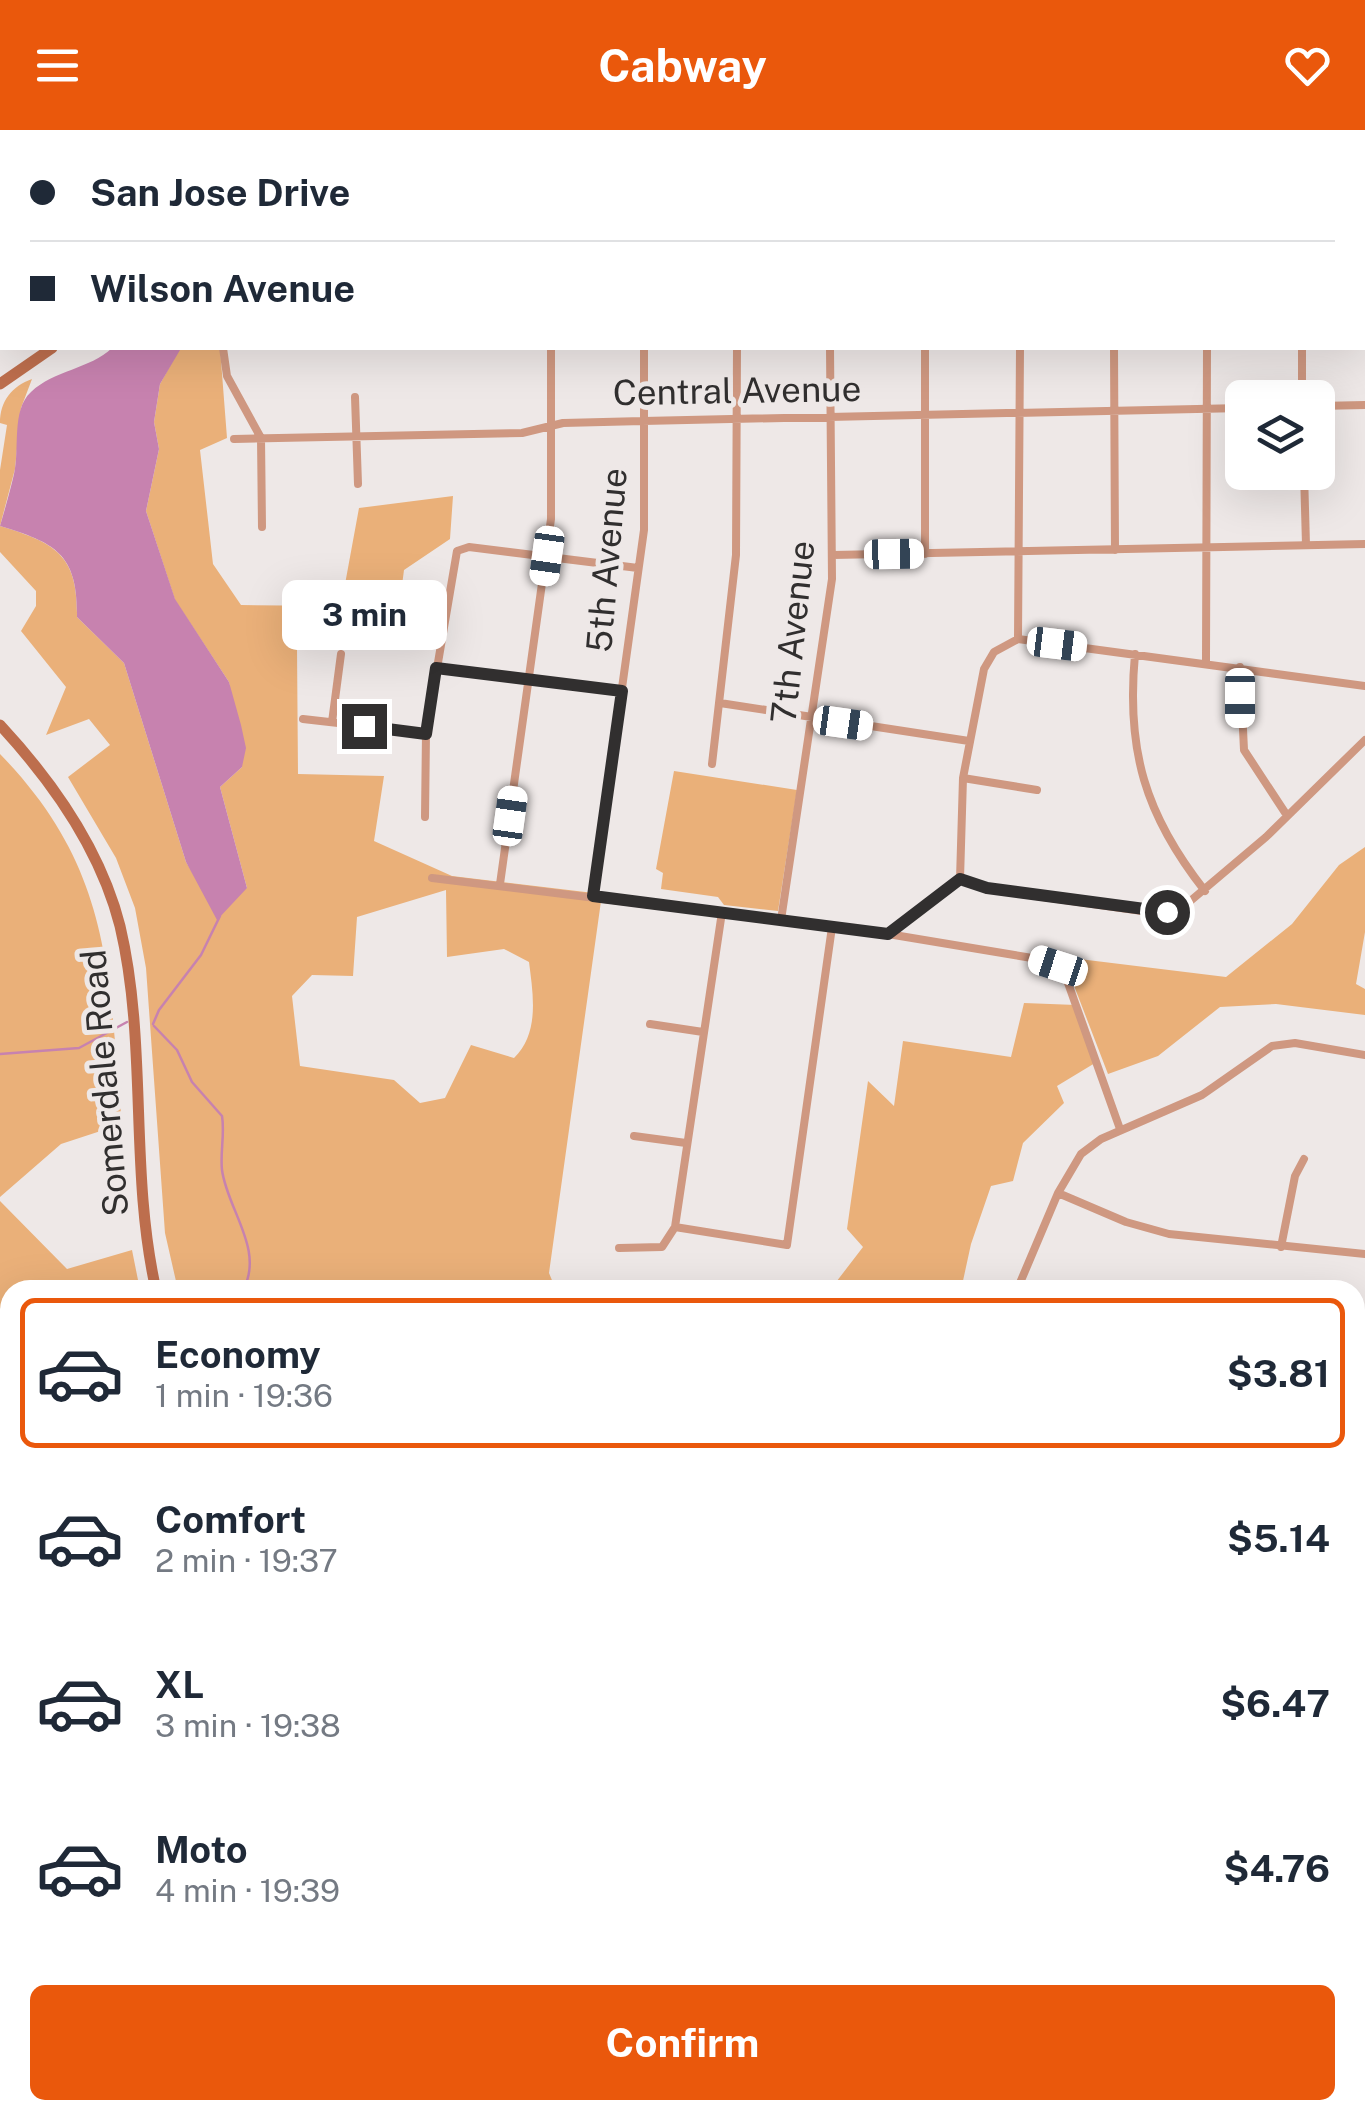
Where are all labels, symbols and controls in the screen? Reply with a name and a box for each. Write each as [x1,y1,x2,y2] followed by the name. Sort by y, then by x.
[30,38,85,93] icon: menu
[1280,38,1335,93] icon: heart
[598,39,767,92] text: Cabway
[90,170,350,215] text: San Jose Drive
[90,266,355,311] text: Wilson Avenue
[612,368,862,413] street label: Central Avenue
[1225,380,1335,490] map controls
[1225,380,1335,490] button: layers
[578,466,635,654] street label: 5th Avenue
[528,524,566,588] car
[864,538,924,570] car
[763,539,822,725] street label: 7th Avenue
[282,581,446,651] callout: 3 min
[322,596,407,633] text: 3 min
[1025,625,1089,663] car
[1225,668,1255,728] car
[342,704,387,749] route end
[811,704,875,742] car
[491,784,529,848] car
[1145,890,1190,935] route start
[1025,942,1091,990] car
[72,948,137,1218] street label: Somerdale Road
[35,1328,125,1418] icon: car
[155,1332,321,1377] text: Economy
[1227,1351,1330,1396] text: $3.81
[155,1377,333,1414] text: 1 min · 19:36
[35,1493,125,1583] icon: car
[155,1497,306,1542] text: Comfort
[1227,1516,1330,1561] text: $5.14
[155,1542,338,1579] text: 2 min · 19:37
[35,1658,125,1748] icon: car
[155,1662,204,1707] text: XL
[1220,1681,1330,1726] text: $6.47
[155,1707,341,1744] text: 3 min · 19:38
[35,1823,125,1913] icon: car
[155,1827,248,1872] text: Moto
[1224,1846,1330,1891] text: $4.76
[155,1872,340,1909] text: 4 min · 19:39
[30,1985,1335,2100] button: Confirm

